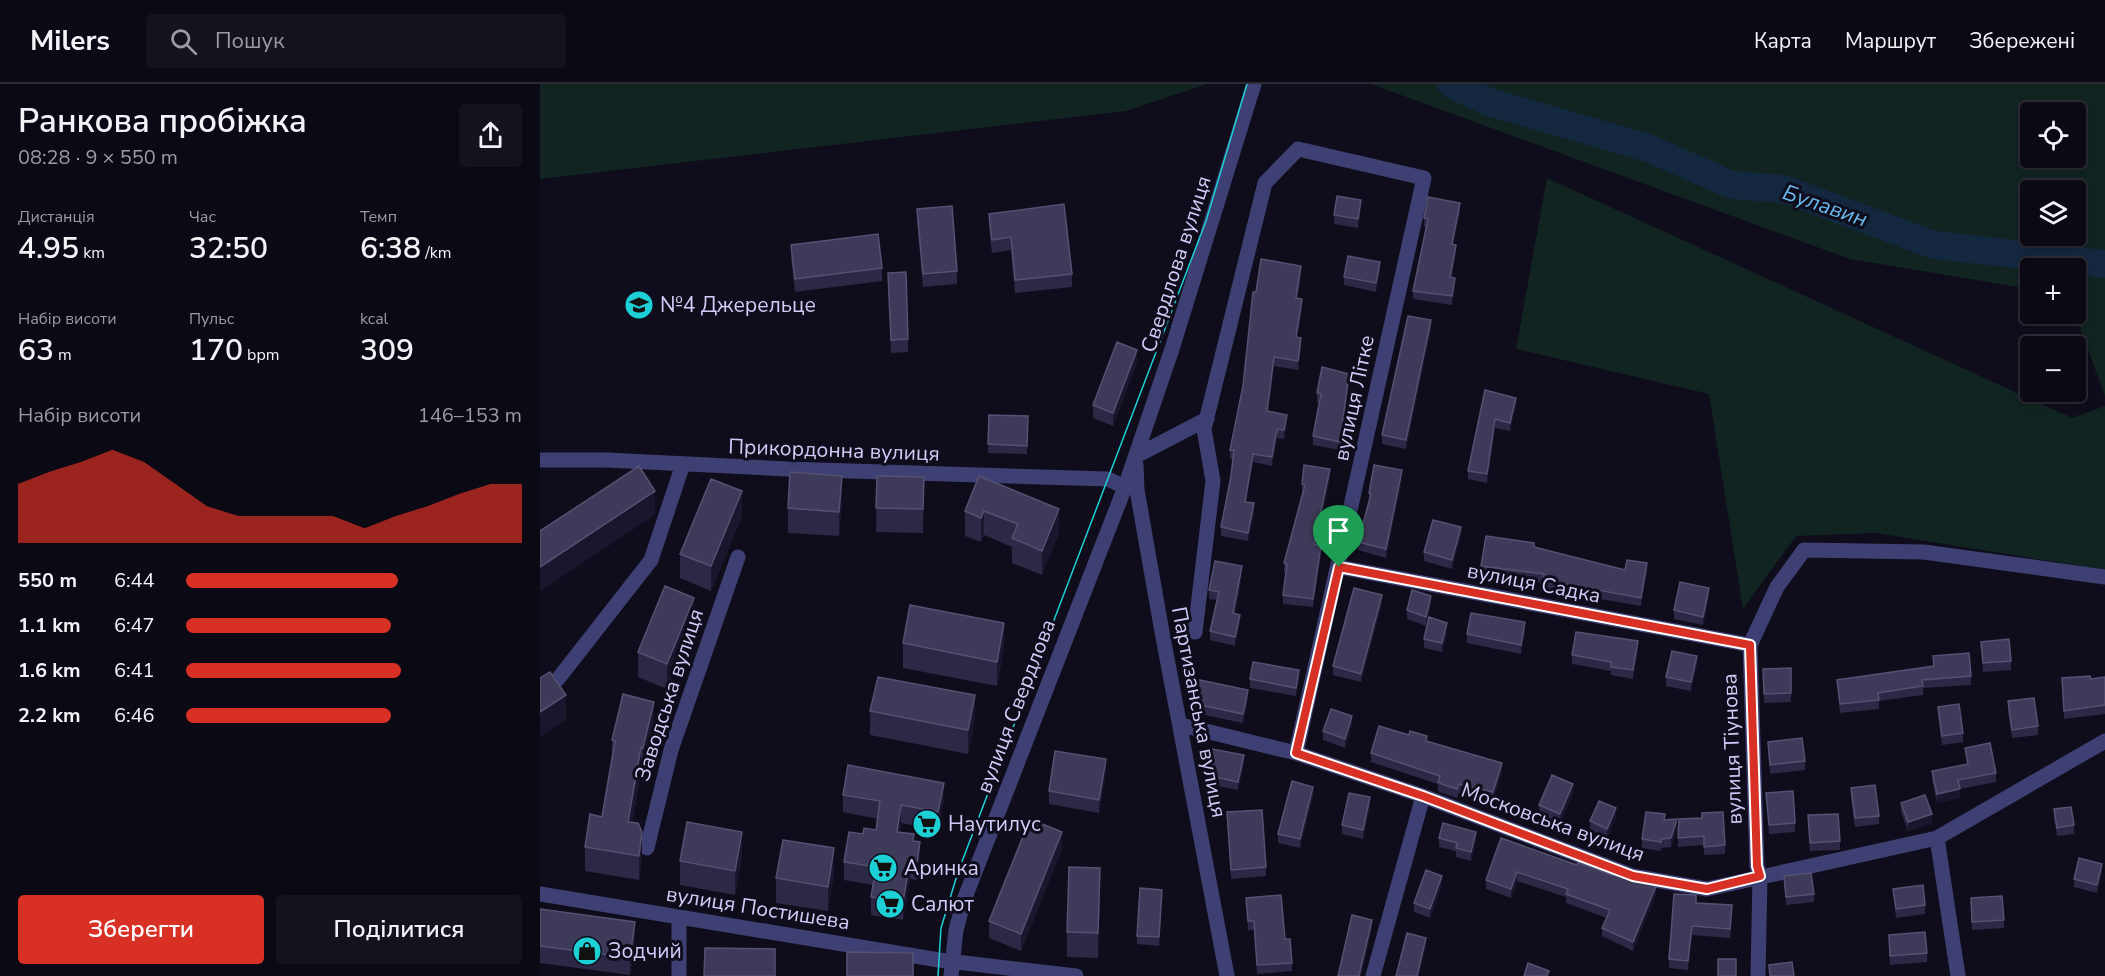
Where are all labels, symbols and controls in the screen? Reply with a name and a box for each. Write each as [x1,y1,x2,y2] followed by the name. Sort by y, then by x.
[146,14,566,68] search box
[30,22,110,60] text: Milers
[167,25,200,58] icon: search
[215,26,285,56] text: Пошук
[1754,27,1812,55] text: Карта
[1845,27,1936,55] text: Маршрут
[1969,27,2075,55] text: Збережені
[18,99,307,144] text: Ранкова пробіжка
[2020,102,2086,402] map controls
[2020,102,2086,168] button: locate
[459,104,522,167] button: share
[18,144,178,171] text: 08:28 · 9 × 550 m
[1134,172,1218,356] street label: Свердлова вулиця
[1779,178,1871,234] water label: Булавин
[2020,180,2086,246] button: layers
[18,206,95,228] text: Дистанція
[189,206,216,228] text: Час
[360,206,397,228] text: Темп
[18,228,79,269] text: 4.95
[189,228,268,269] text: 32:50
[360,228,421,269] text: 6:38
[79,242,105,264] text: km
[421,242,451,264] text: /km
[2020,258,2086,324] button: +
[623,289,655,321] school or university icon: №4 Джерельце
[660,291,816,319] place label: №4 Джерельце
[18,308,117,330] text: Набір висоти
[189,308,234,330] text: Пульс
[360,308,388,330] text: kcal
[18,330,54,371] text: 63
[189,330,243,371] text: 170
[360,330,414,371] text: 309
[1327,333,1381,463] street label: вулиця Літке
[2020,336,2086,402] button: −
[54,344,72,366] text: m
[243,344,279,366] text: bpm
[18,402,141,429] text: Набір висоти
[418,402,522,429] text: 146–153 m
[728,432,940,468] street label: Прикордонна вулиця
[1313,505,1364,567] pin
[1322,514,1355,547] icon: arrive
[1465,556,1603,610] street label: вулиця Садка
[18,567,77,594] text: 550 m
[114,567,155,594] text: 6:44
[1165,604,1233,820] street label: Партизанська вулиця
[628,605,710,785] street label: Заводська вулиця
[18,612,81,639] text: 1.1 km
[114,612,155,639] text: 6:47
[970,615,1062,797] street label: вулиця Свердлова
[18,657,81,684] text: 1.6 km
[114,657,155,684] text: 6:41
[1715,673,1749,825] street label: вулиця Тіунова
[18,702,81,729] text: 2.2 km
[114,702,155,729] text: 6:46
[1457,776,1649,868] street label: Московська вулиця
[911,808,943,840] supermarket icon: Наутилус
[948,810,1041,838] place label: Наутилус
[867,852,899,884] supermarket icon: Аринка
[904,854,979,882] place label: Аринка
[664,880,852,936] street label: вулиця Постишева
[874,888,906,920] supermarket icon: Салют
[911,890,974,918] place label: Салют
[18,895,264,964] button: Зберегти
[276,895,522,964] button: Поділитися
[571,935,603,967] shop icon: Зодчий
[608,937,682,965] place label: Зодчий

